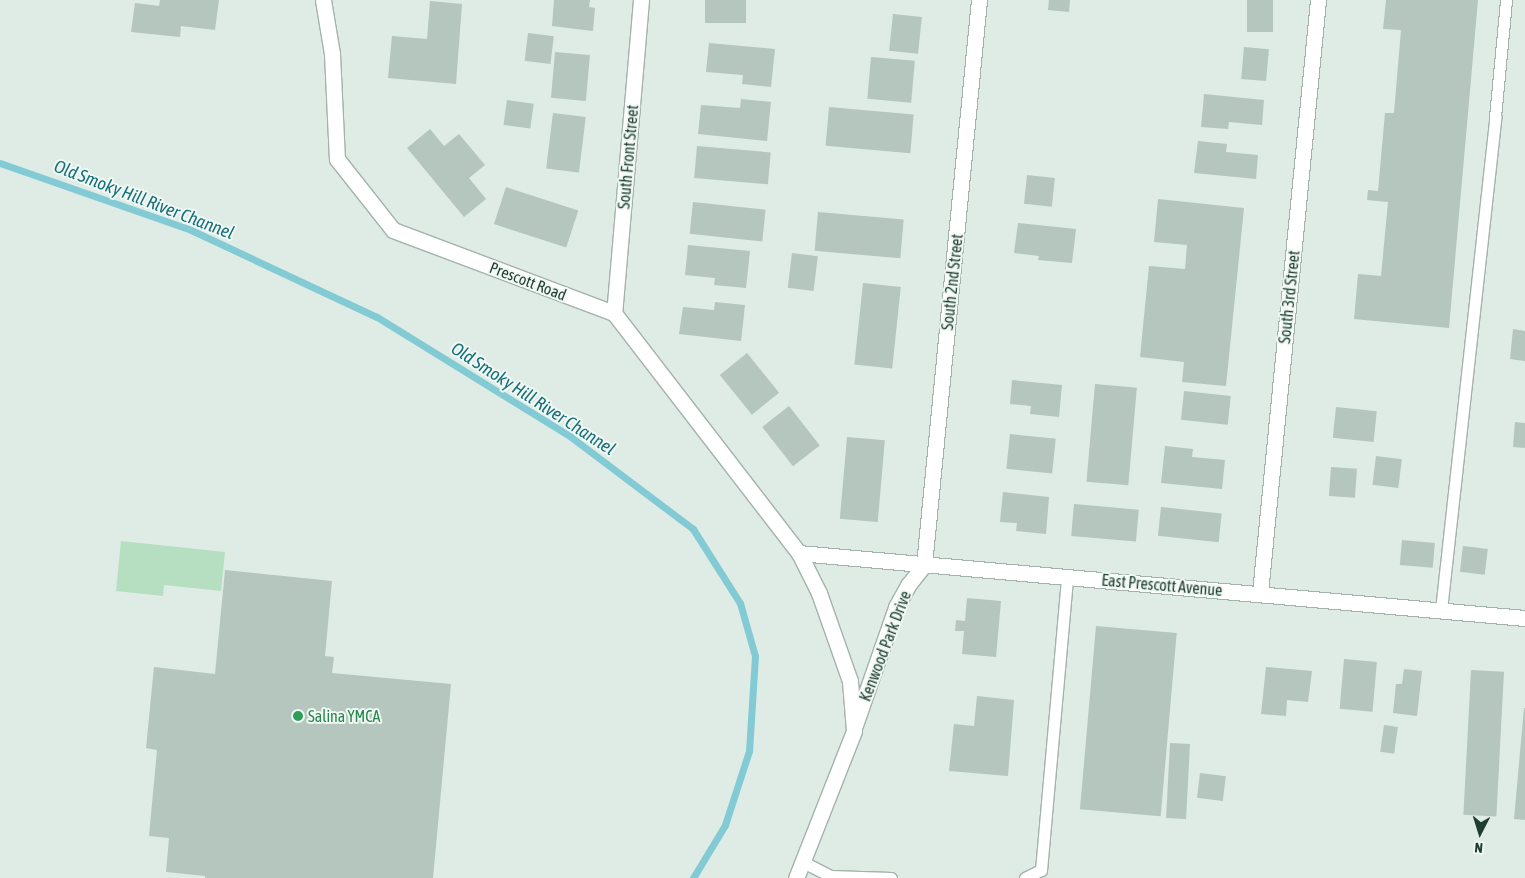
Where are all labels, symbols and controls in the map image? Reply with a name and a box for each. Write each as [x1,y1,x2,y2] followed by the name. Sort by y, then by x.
[614,104,642,210] street label: South Front Street
[51,156,237,244] water label: Old Smoky Hill River Channel
[937,233,967,331] street label: South 2nd Street
[1275,249,1303,345] street label: South 3rd Street
[487,258,569,304] street label: Prescott Road
[447,338,619,460] water label: Old Smoky Hill River Channel
[1101,570,1223,600] street label: East Prescott Avenue
[855,588,915,704] street label: Kenwood Park Drive
[308,706,380,726] place label: Salina YMCA
[292,710,304,722] marker: Salina YMCA
[1455,808,1505,858] north arrow
[1474,840,1484,856] text: N

